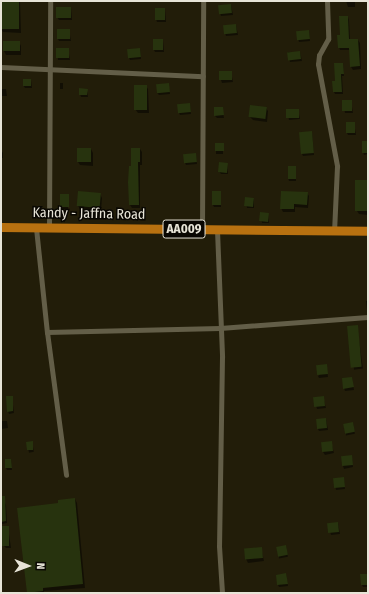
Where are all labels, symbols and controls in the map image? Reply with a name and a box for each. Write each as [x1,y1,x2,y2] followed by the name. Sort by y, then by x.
[32,205,146,223] street label: Kandy - Jaffna Road
[162,218,206,240] road number: AA009
[8,546,48,586] north arrow
[34,563,47,570] text: N

